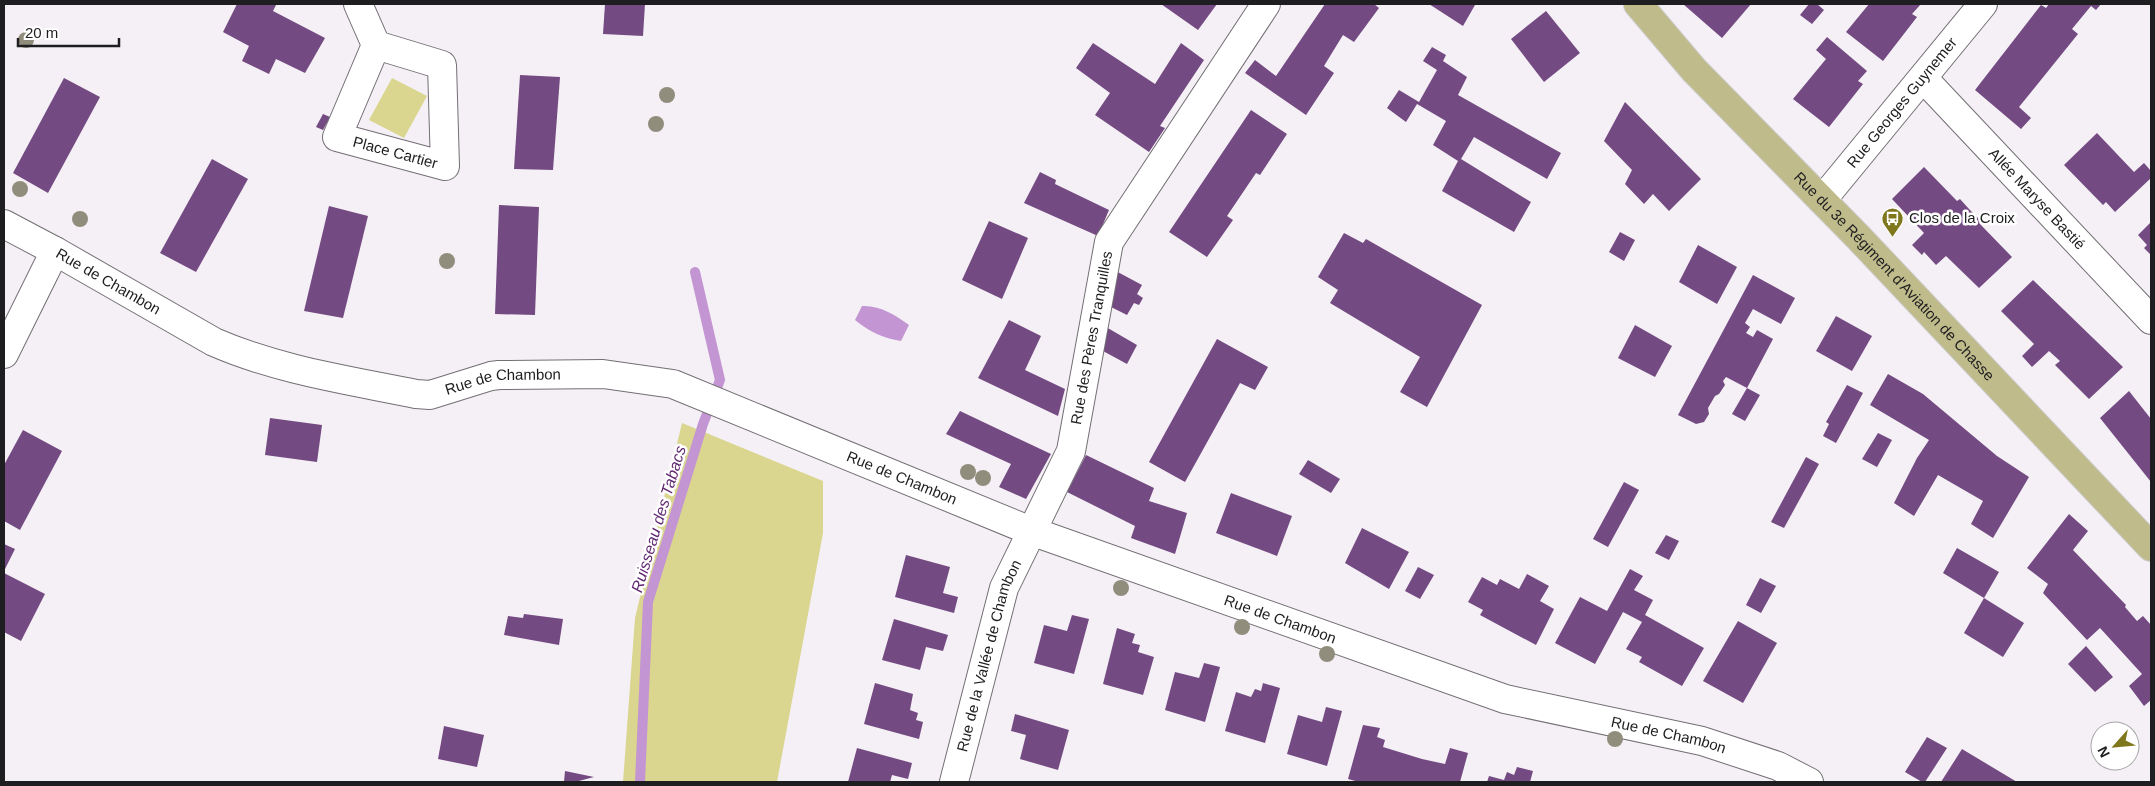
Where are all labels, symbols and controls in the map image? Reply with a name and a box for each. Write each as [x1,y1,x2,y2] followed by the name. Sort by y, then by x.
[18,15,119,47] scale bar
[25,24,58,41] text: 20 m
[1843,34,1960,171] street label: Rue Georges Guynemer
[351,133,439,172] street label: Place Cartier
[1986,144,2089,253] street label: Allée Maryse Bastié
[1791,168,1998,384] street label: Rue du 3e Régiment d'Aviation de Chasse
[1881,206,1905,237] bus stop icon: Clos de la Croix
[1909,209,2015,226] place label: Clos de la Croix
[53,244,164,318] street label: Rue de Chambon
[1067,249,1115,426] street label: Rue des Pères Tranquilles
[443,365,561,398] street label: Rue de Chambon
[628,444,689,594] water label: Ruisseau des Tabacs
[844,447,960,508] street label: Rue de Chambon
[953,557,1024,754] street label: Rue de la Vallée de Chambon
[1222,591,1339,647] street label: Rue de Chambon
[1610,713,1728,756] street label: Rue de Chambon
[2090,721,2140,771] north arrow
[2094,744,2113,760] text: N

